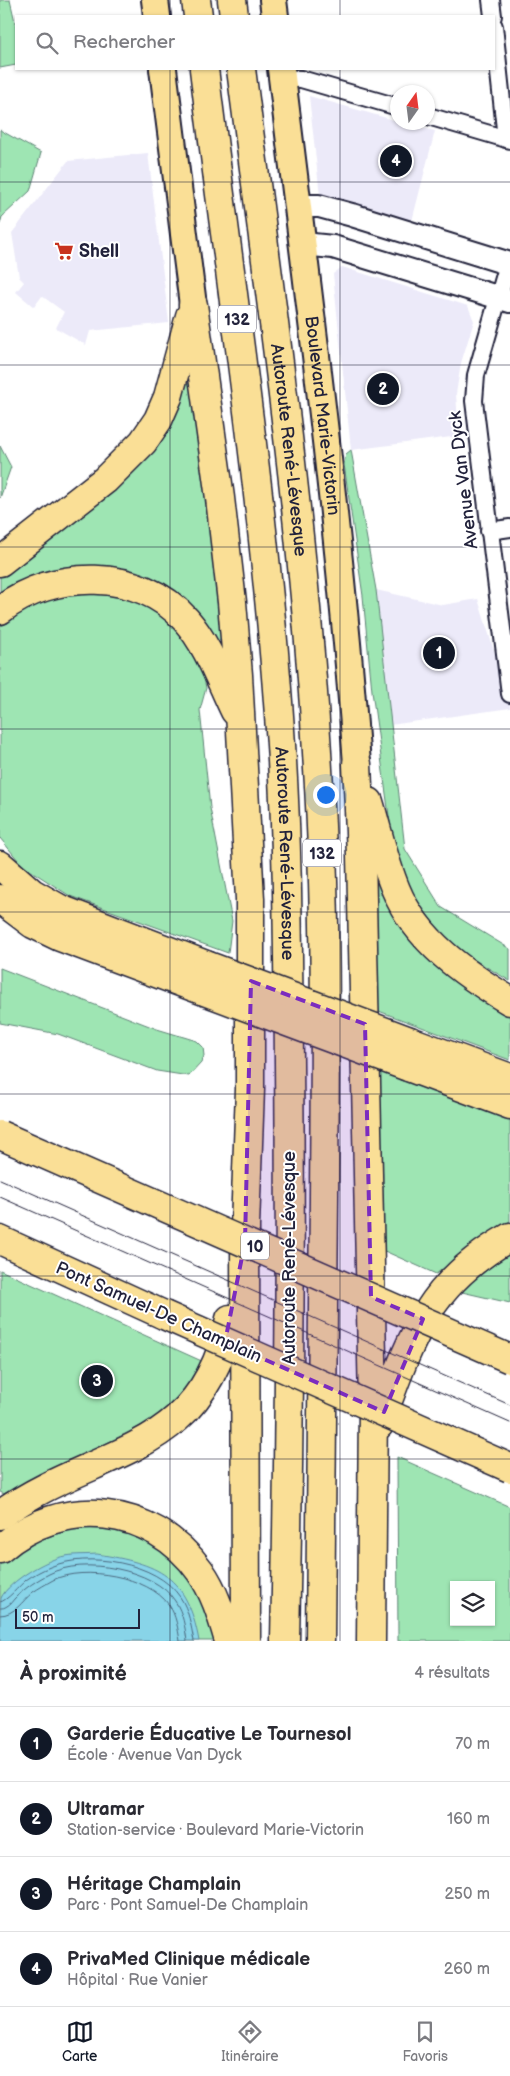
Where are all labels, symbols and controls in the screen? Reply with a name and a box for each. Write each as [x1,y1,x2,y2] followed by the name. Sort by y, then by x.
[15,15,495,70] search box
[33,29,61,57] icon: search
[73,31,175,54] text: Rechercher
[390,85,435,130] north arrow
[380,142,412,180] pin: 4
[53,240,75,262] supermarket icon: Shell
[79,241,119,262] place label: Shell
[218,306,256,332] road number: 132
[300,315,344,516] street label: Boulevard Marie-Victorin
[266,343,311,558] street label: Autoroute René-Lévesque
[367,370,399,408] pin: 2
[445,410,482,550] street label: Avenue Van Dyck
[423,634,455,672] pin: 1
[270,746,298,961] street label: Autoroute René-Lévesque
[313,782,339,808] your location
[303,840,341,866] road number: 132
[279,1151,300,1365] street label: Autoroute René-Lévesque
[241,1232,269,1260] road number: 10
[53,1257,265,1367] street label: Pont Samuel-De Champlain
[81,1362,113,1400] pin: 3
[450,1581,495,1626] map controls
[450,1581,495,1626] button: layers
[15,1606,140,1629] scale bar
[22,1609,54,1626] text: 50 m
[20,1661,127,1686] text: À proximité
[414,1664,490,1683] text: 4 résultats
[67,1723,351,1746] text: Garderie Éducative Le Tournesol
[33,1735,39,1754] text: 1
[455,1735,490,1754] text: 70 m
[67,1746,242,1765] text: École · Avenue Van Dyck
[67,1798,144,1821] text: Ultramar
[31,1810,41,1829] text: 2
[447,1810,490,1829] text: 160 m
[67,1821,364,1840] text: Station-service · Boulevard Marie-Victorin
[67,1873,241,1896] text: Héritage Champlain
[31,1885,41,1904] text: 3
[444,1885,490,1904] text: 250 m
[67,1896,308,1915] text: Parc · Pont Samuel-De Champlain
[67,1948,310,1971] text: PrivaMed Clinique médicale
[31,1960,41,1979] text: 4
[444,1960,490,1979] text: 260 m
[67,1971,208,1990] text: Hôpital · Rue Vanier
[62,2018,97,2065] tab: Carte
[221,2018,278,2065] tab: Itinéraire
[402,2018,448,2065] tab: Favoris

